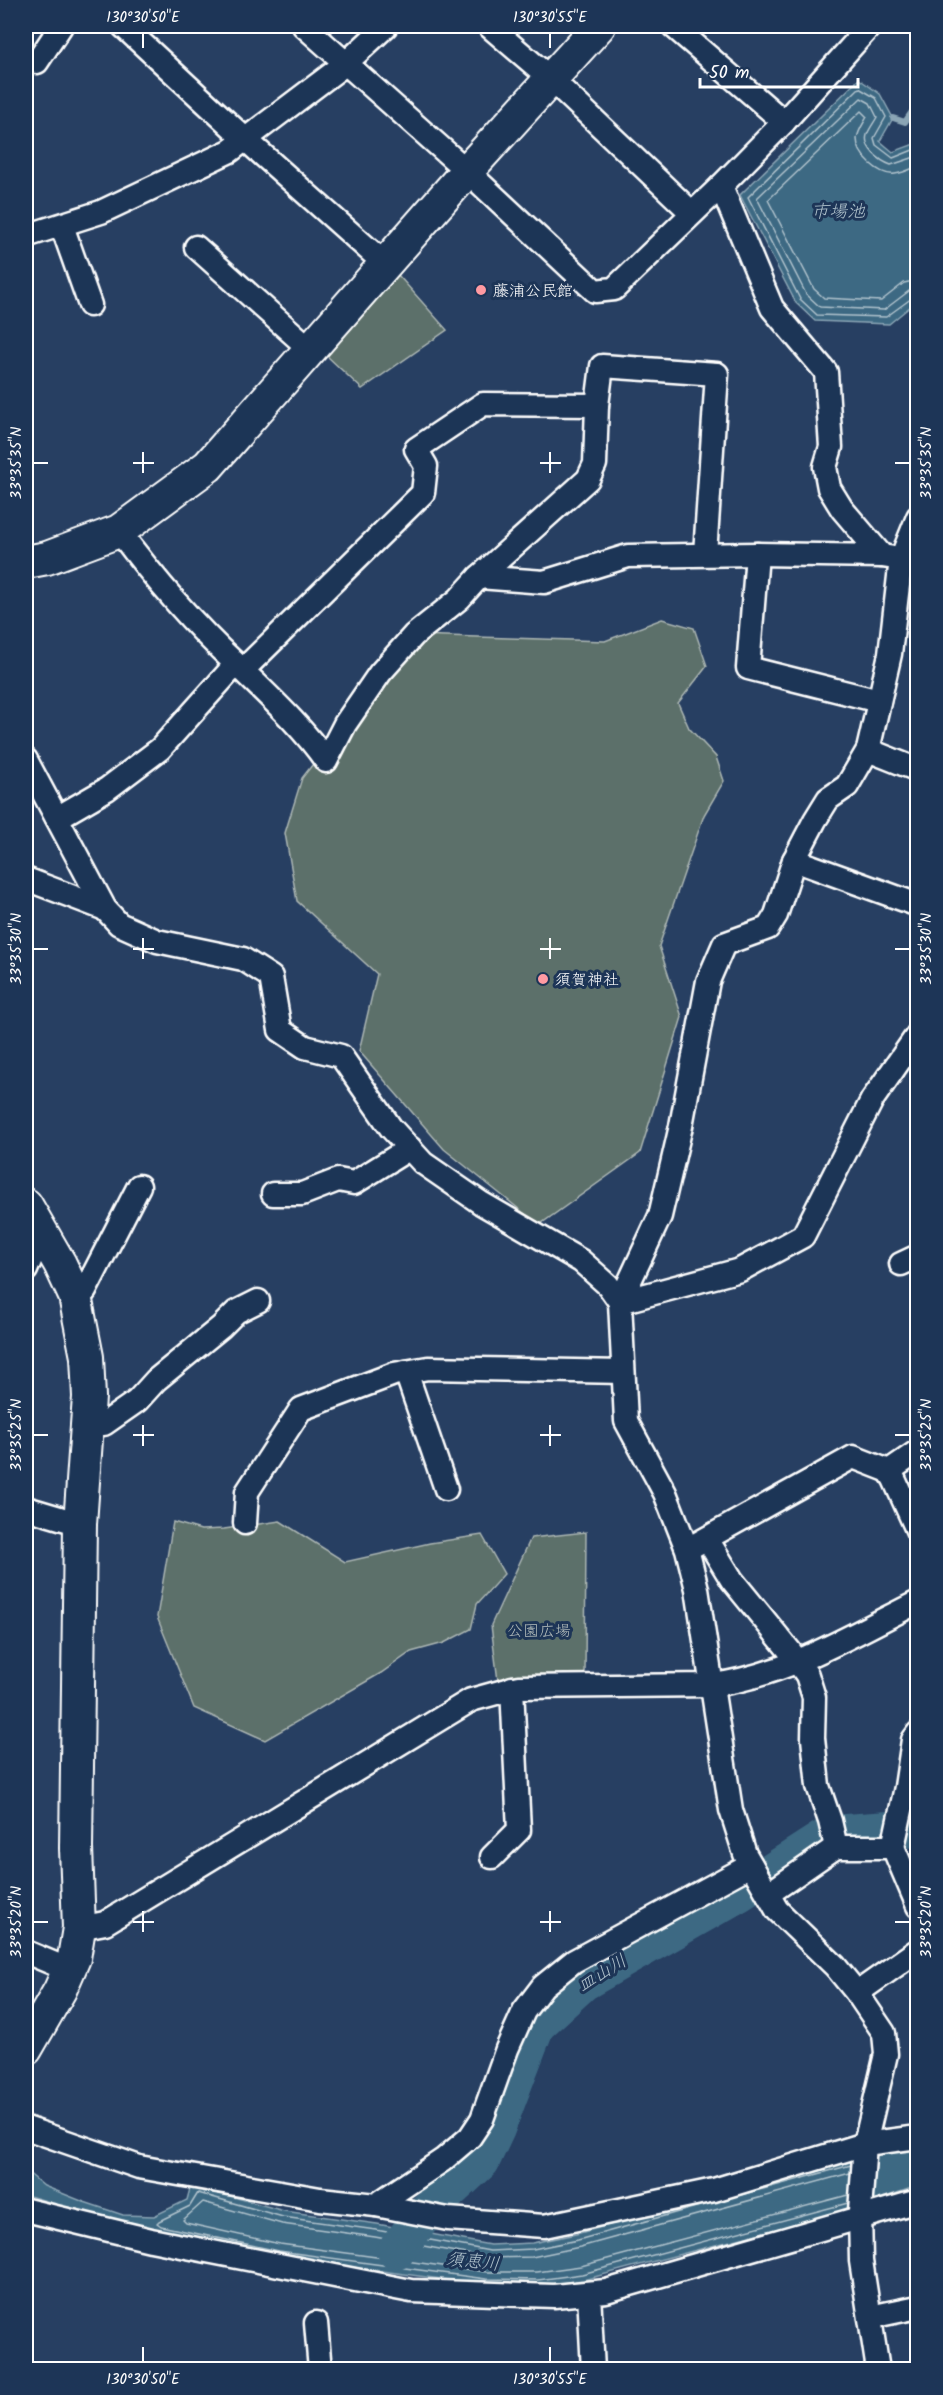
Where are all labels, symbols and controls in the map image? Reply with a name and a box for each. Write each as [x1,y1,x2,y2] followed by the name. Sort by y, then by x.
[106,6,181,30] text: 130°30'50"E
[513,6,588,30] text: 130°30'55"E
[700,51,858,89] scale bar
[709,59,749,88] text: 50 m
[811,198,866,227] water label: 市場池
[493,279,573,304] place label: 藤浦公民館
[474,283,488,297] marker: 藤浦公民館
[5,427,29,499] text: 33°35'35"N
[915,427,939,499] text: 33°35'35"N
[5,913,29,985] text: 33°35'30"N
[915,913,939,985] text: 33°35'30"N
[555,968,619,993] place label: 須賀神社
[536,972,550,986] marker: 須賀神社
[5,1399,29,1471] text: 33°35'25"N
[915,1399,939,1471] text: 33°35'25"N
[507,1619,571,1644] park label: 公園広場
[5,1886,29,1958] text: 33°35'20"N
[915,1886,939,1958] text: 33°35'20"N
[572,1948,633,2001] water label: 皿山川
[444,2245,501,2280] water label: 須恵川
[106,2368,181,2392] text: 130°30'50"E
[513,2368,588,2392] text: 130°30'55"E

